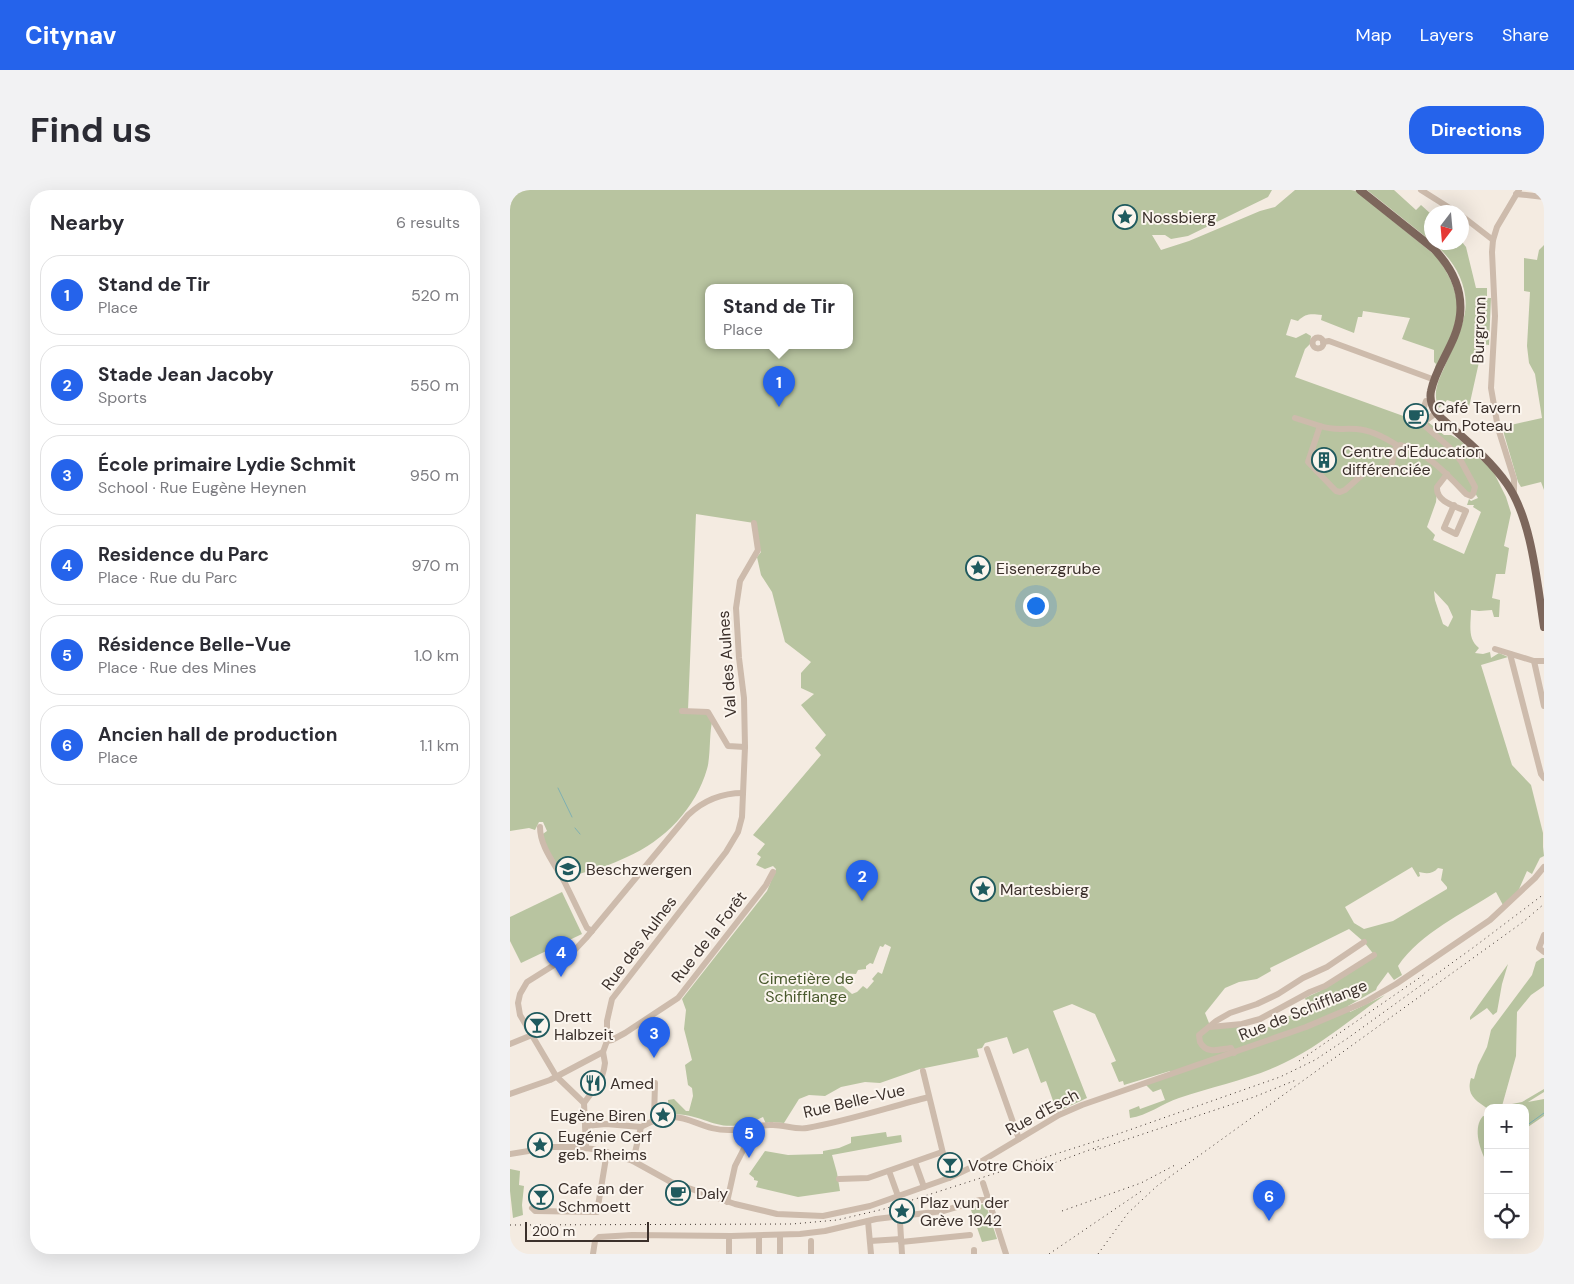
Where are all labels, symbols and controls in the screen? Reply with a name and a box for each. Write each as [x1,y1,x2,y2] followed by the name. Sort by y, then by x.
[25,20,116,51] text: Citynav
[1356,23,1392,47] text: Map
[1420,23,1474,47] text: Layers
[1502,23,1549,47] text: Share
[1409,106,1544,154] button: Directions
[30,107,152,153] text: Find us
[1112,204,1138,230] place icon: Nossbierg
[1424,205,1469,250] north arrow
[1142,207,1216,228] place label: Nossbierg
[50,209,124,237] text: Nearby
[396,212,460,233] text: 6 results
[98,272,210,297] text: Stand de Tir
[705,284,853,349] popup
[64,285,70,306] text: 1
[411,285,459,306] text: 520 m
[723,294,835,319] text: Stand de Tir
[1467,296,1491,364] street label: Burgronn
[98,297,138,318] text: Place
[723,319,763,340] text: Place
[98,362,274,387] text: Stade Jean Jacoby
[763,366,795,407] pin: 1
[62,375,72,396] text: 2
[410,375,459,396] text: 550 m
[98,387,147,408] text: Sports
[1434,397,1521,436] place label: Café Tavern um Poteau
[1403,403,1429,429] cafe icon: Café Tavern um Poteau
[1342,441,1484,480] place label: Centre d'Education différenciée
[1311,447,1337,473] building icon: Centre d'Education différenciée
[98,452,356,477] text: École primaire Lydie Schmit
[62,465,72,486] text: 3
[410,465,459,486] text: 950 m
[98,477,306,498] text: School · Rue Eugène Heynen
[98,542,269,567] text: Residence du Parc
[62,555,72,576] text: 4
[412,555,459,576] text: 970 m
[965,555,991,581] place icon: Eisenerzgrube
[996,558,1101,579] place label: Eisenerzgrube
[98,567,237,588] text: Place · Rue du Parc
[1023,593,1049,619] your location
[713,610,741,718] street label: Val des Aulnes
[98,632,291,657] text: Résidence Belle-Vue
[62,645,72,666] text: 5
[414,645,459,666] text: 1.0 km
[98,657,257,678] text: Place · Rue des Mines
[98,722,337,747] text: Ancien hall de production
[62,735,72,756] text: 6
[420,735,459,756] text: 1.1 km
[98,747,138,768] text: Place
[555,856,581,882] school or university icon: Beschzwergen
[586,859,692,880] place label: Beschzwergen
[846,860,878,901] pin: 2
[970,876,996,902] place icon: Martesbierg
[1000,879,1089,900] place label: Martesbierg
[667,887,751,987] street label: Rue de la Forêt
[597,892,681,994] street label: Rue des Aulnes
[545,936,577,977] pin: 4
[758,968,854,1007] park label: Cimetière de Schifflange
[1236,975,1370,1045] street label: Rue de Schifflange
[554,1006,614,1045] place label: Drett Halbzeit
[524,1012,550,1038] bar icon: Drett Halbzeit
[638,1017,670,1058] pin: 3
[580,1070,606,1096] restaurant icon: Amed
[610,1073,654,1094] place label: Amed
[801,1079,907,1123] street label: Rue Belle-Vue
[1002,1084,1082,1140] street label: Rue d'Esch
[650,1102,676,1128] place icon: Eugène Biren
[1484,1104,1529,1239] map controls
[1484,1104,1529,1149] button: +
[550,1105,646,1126] place label: Eugène Biren
[733,1117,765,1158] pin: 5
[558,1126,652,1165] place label: Eugénie Cerf geb. Rheims
[527,1132,553,1158] place icon: Eugénie Cerf geb. Rheims
[1484,1149,1529,1194] button: −
[937,1152,963,1178] bar icon: Votre Choix
[968,1155,1054,1176] place label: Votre Choix
[558,1178,644,1217] place label: Cafe an der Schmoett
[665,1180,691,1206] cafe icon: Daly
[1253,1180,1285,1221] pin: 6
[696,1183,728,1204] place label: Daly
[528,1184,554,1210] bar icon: Cafe an der Schmoett
[920,1192,1009,1231] place label: Plaz vun der Grève 1942
[1484,1194,1529,1239] button: locate
[889,1198,915,1224] place icon: Plaz vun der Grève 1942
[525,1219,649,1242] scale bar
[532,1222,575,1240] text: 200 m

